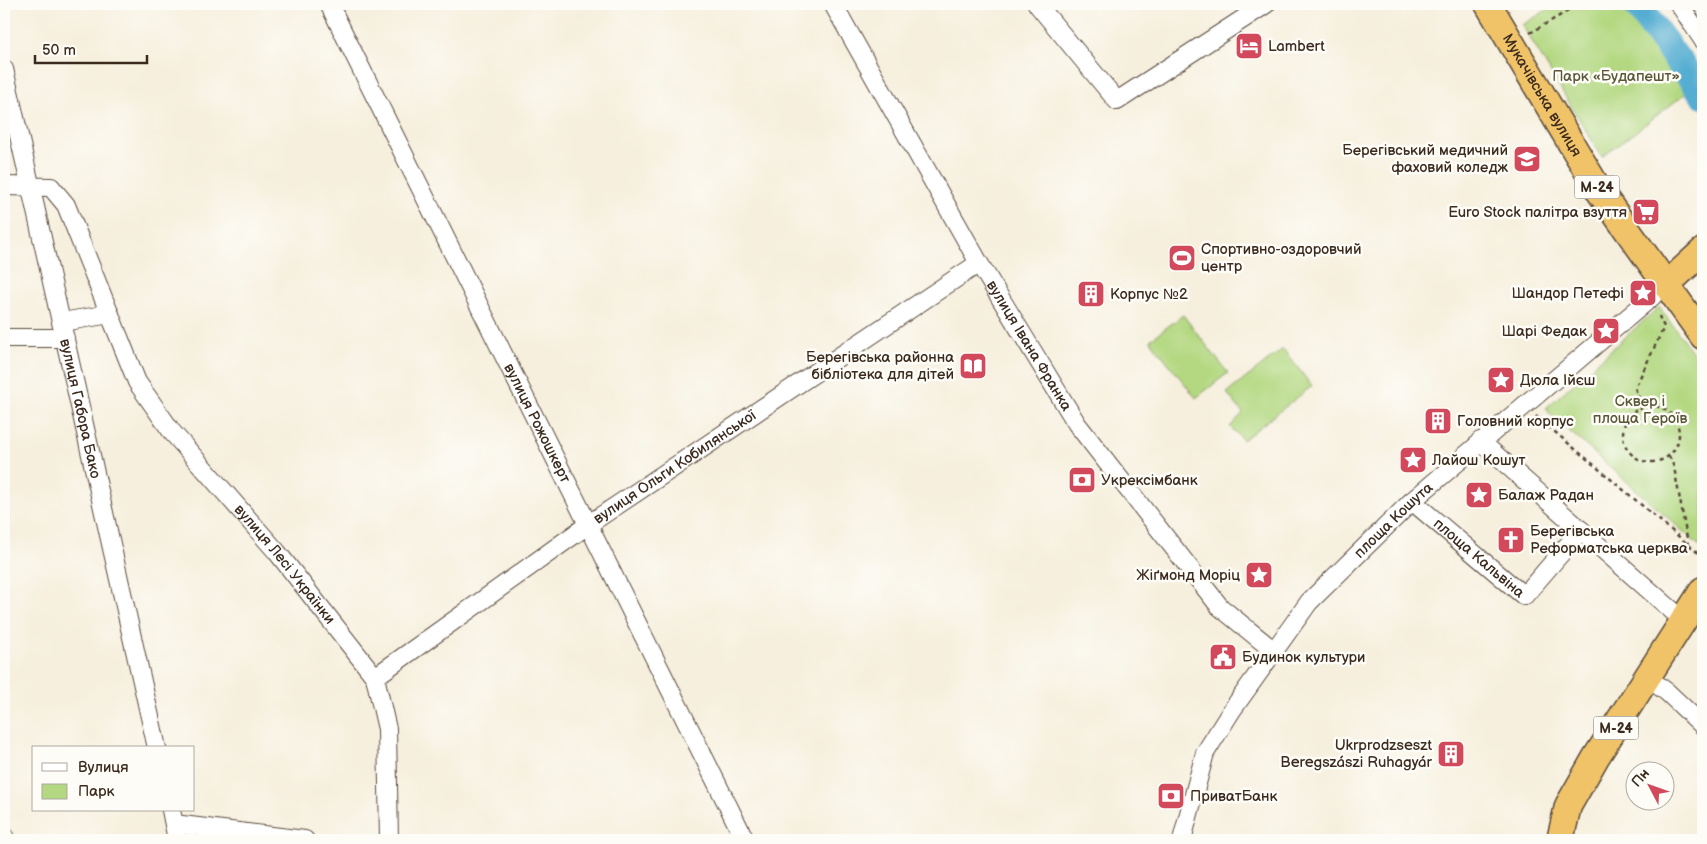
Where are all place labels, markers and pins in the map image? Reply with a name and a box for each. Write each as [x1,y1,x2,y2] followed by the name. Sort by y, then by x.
[1234,31,1264,61] hotel icon: Lambert
[1268,37,1325,56] place label: Lambert
[1342,141,1509,177] place label: Берегівський медичний фаховий коледж
[1512,144,1542,174] school or university icon: Берегівський медичний фаховий коледж
[1631,197,1661,227] supermarket icon: Euro Stock палітра взуття
[1448,203,1627,222] place label: Euro Stock палітра взуття
[1201,240,1362,276] place label: Спортивно-оздоровчий центр
[1167,243,1197,273] sports icon: Спортивно-оздоровчий центр
[1628,278,1658,308] place icon: Шандор Петефі
[1076,279,1106,309] building icon: Корпус №2
[1511,284,1624,303] place label: Шандор Петефі
[1110,285,1188,304] place label: Корпус №2
[1591,316,1621,346] place icon: Шарі Федак
[1501,322,1587,341] place label: Шарі Федак
[806,348,954,384] place label: Берегівська районна бібліотека для дітей
[958,351,988,381] library icon: Берегівська районна бібліотека для дітей
[1486,365,1516,395] place icon: Дюла Ійєш
[1520,371,1595,390] place label: Дюла Ійєш
[1423,406,1453,436] building icon: Головний корпус
[1457,412,1574,431] place label: Головний корпус
[1398,445,1428,475] place icon: Лайош Кошут
[1431,451,1525,470] place label: Лайош Кошут
[1067,465,1097,495] bank icon: Укрексімбанк
[1101,471,1198,490] place label: Укрексімбанк
[1464,480,1494,510] place icon: Балаж Радан
[1498,486,1594,505] place label: Балаж Радан
[1530,522,1688,558] place label: Берегівська Реформатська церква
[1496,525,1526,555] church icon: Берегівська Реформатська церква
[1244,560,1274,590] place icon: Жіґмонд Моріц
[1136,566,1240,585] place label: Жіґмонд Моріц
[1208,642,1238,672] public building icon: Будинок культури
[1242,648,1365,667] place label: Будинок культури
[1280,736,1433,772] place label: Ukrprodzseszt Beregszászi Ruhagyár
[1436,739,1466,769] building icon: Ukrprodzseszt Beregszászi Ruhagyár
[1156,781,1186,811] bank icon: ПриватБанк
[1190,787,1278,806] place label: ПриватБанк

